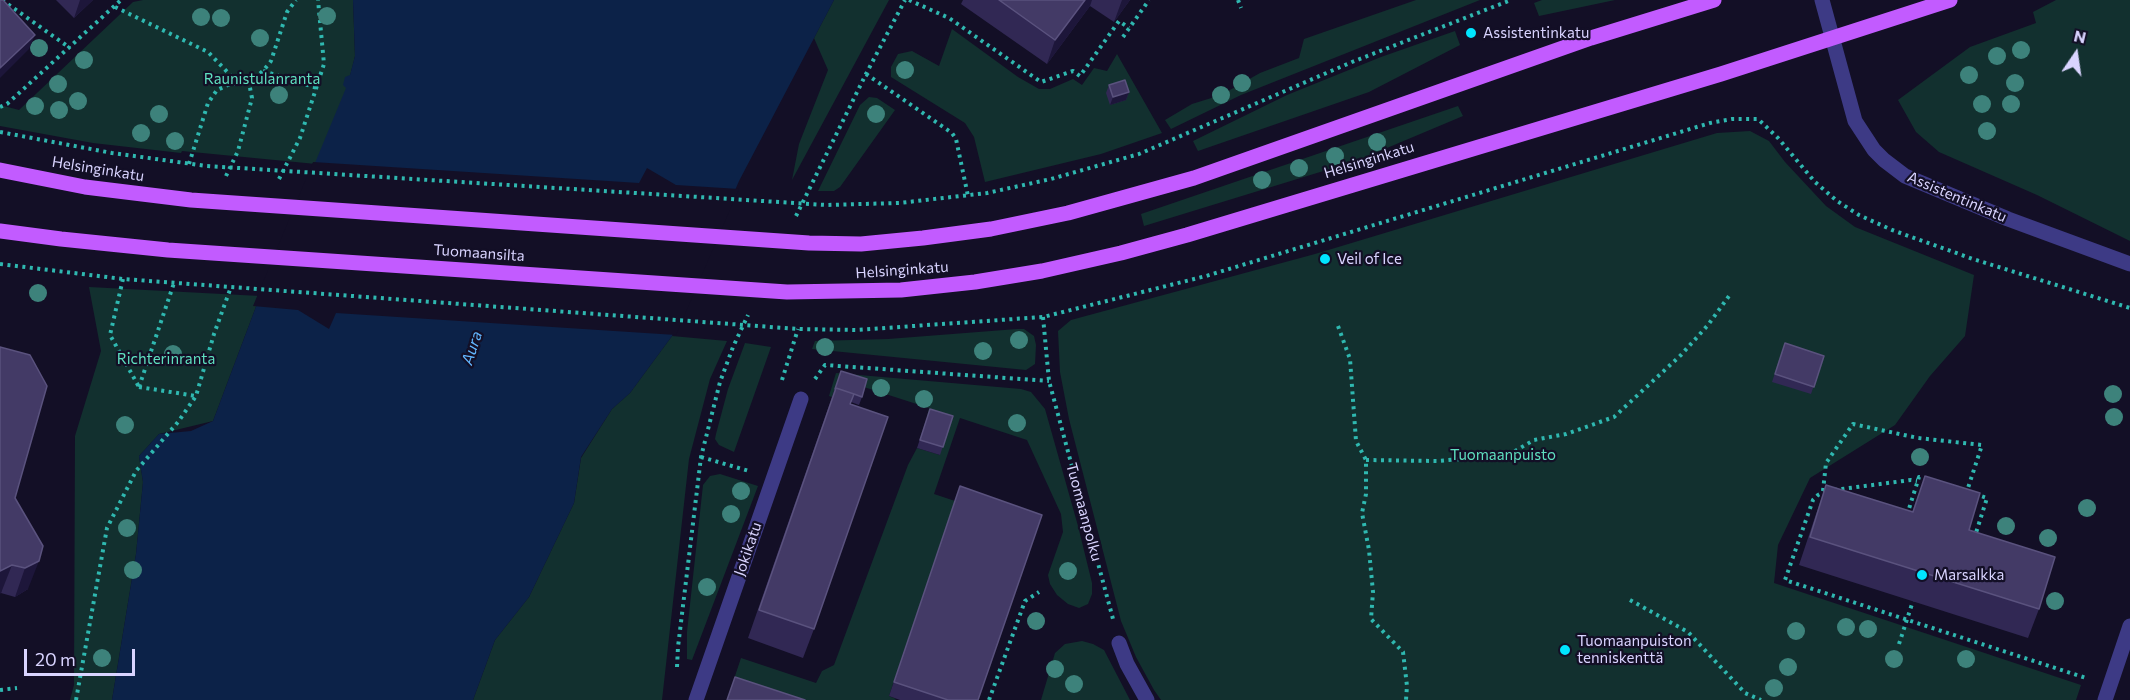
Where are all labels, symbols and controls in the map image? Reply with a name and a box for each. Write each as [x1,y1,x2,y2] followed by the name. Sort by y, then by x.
[1483,24,1589,42] place label: Assistentinkatu
[2046,24,2106,84] north arrow
[2072,25,2088,47] text: N
[1464,26,1478,40] marker: Assistentinkatu
[204,70,320,88] park label: Raunistulanranta
[1322,138,1416,182] street label: Helsinginkatu
[51,153,145,185] street label: Helsinginkatu
[1905,168,2009,226] street label: Assistentinkatu
[433,241,525,265] street label: Tuomaansilta
[1337,250,1402,268] place label: Veil of Ice
[1318,252,1332,266] marker: Veil of Ice
[855,258,949,282] street label: Helsinginkatu
[458,329,486,367] water label: Aura
[117,350,215,368] park label: Richterinranta
[1450,446,1556,464] park label: Tuomaanpuisto
[1062,461,1106,563] street label: Tuomaanpolku
[730,520,766,578] street label: Jokikatu
[1934,566,2004,584] place label: Marsalkka
[1915,568,1929,582] marker: Marsalkka
[1577,632,1692,667] place label: Tuomaanpuiston tenniskenttä
[27,637,138,675] scale bar
[1558,643,1572,657] marker: Tuomaanpuiston tenniskenttä
[35,648,76,670] text: 20 m

